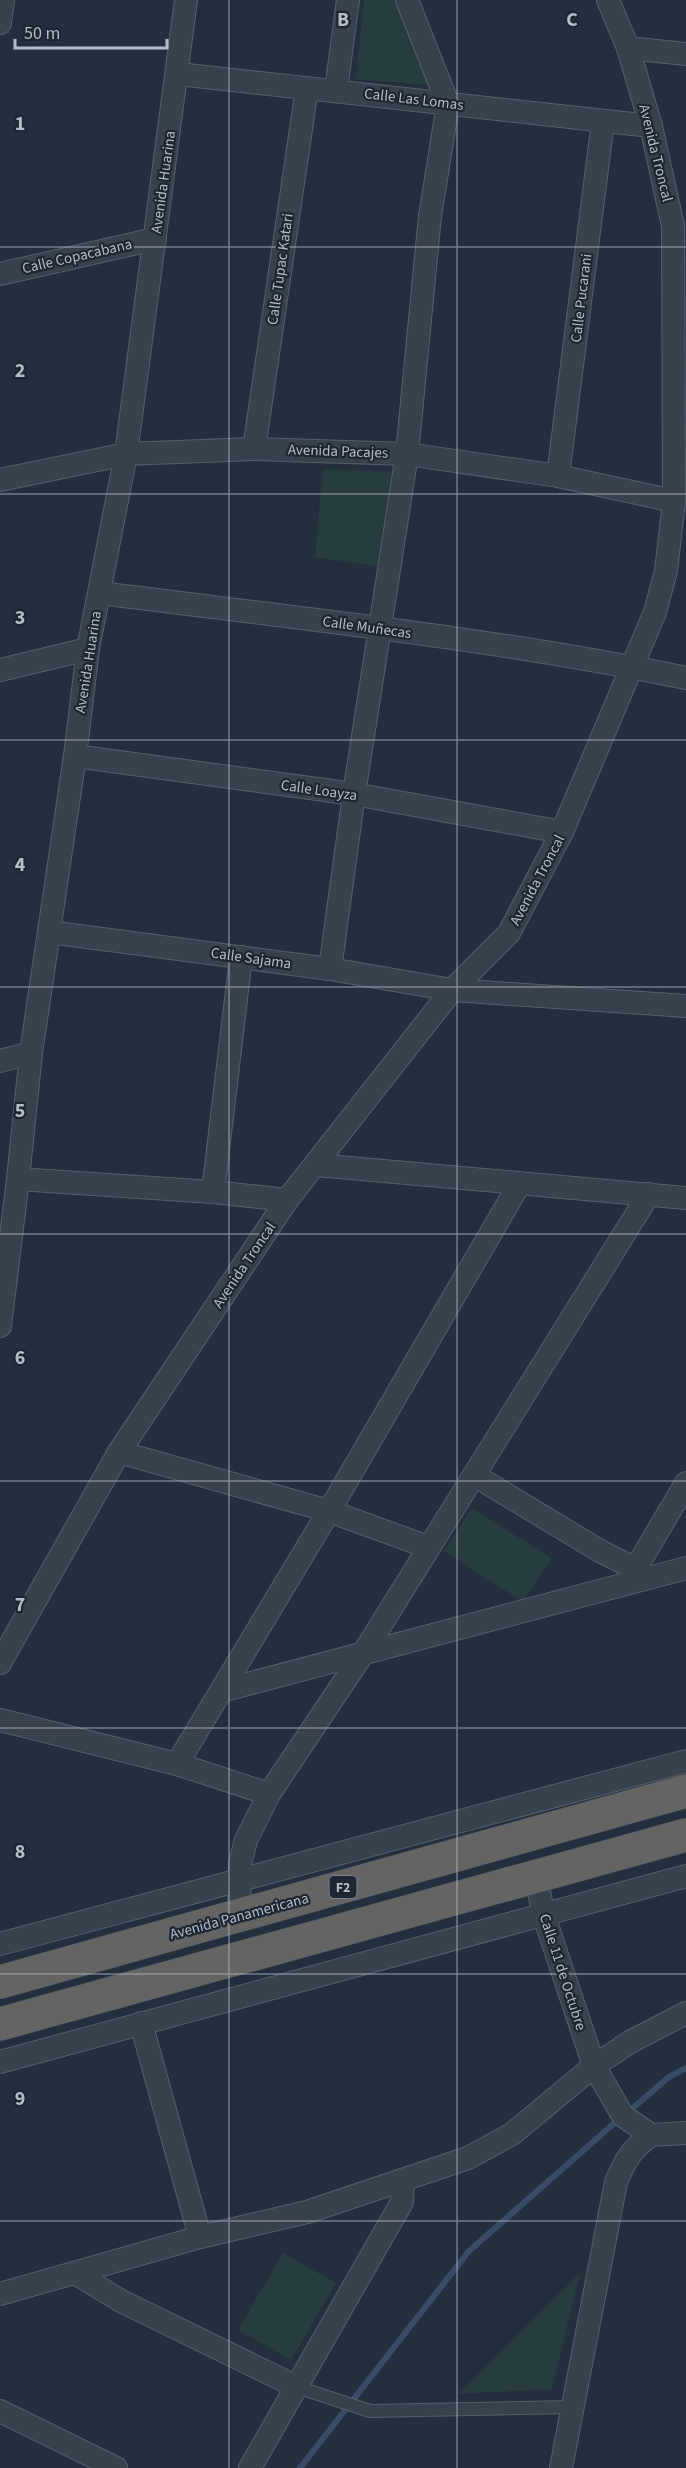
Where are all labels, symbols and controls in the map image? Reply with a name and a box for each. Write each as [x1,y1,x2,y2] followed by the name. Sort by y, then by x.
[337,6,349,34] text: B
[566,6,578,34] text: C
[15,12,166,50] scale bar
[24,21,60,46] text: 50 m
[363,83,465,116] street label: Calle Las Lomas
[633,102,678,204] street label: Avenida Troncal
[15,110,25,138] text: 1
[146,129,181,235] street label: Avenida Huarina
[262,212,299,326] street label: Calle Tupac Katari
[20,234,134,279] street label: Calle Copacabana
[566,252,597,344] street label: Calle Pucarani
[15,357,25,385] text: 2
[287,439,388,464] street label: Avenida Pacajes
[15,604,25,632] text: 3
[70,609,107,715] street label: Avenida Huarina
[321,611,413,644] street label: Calle Muñecas
[279,775,359,806] street label: Calle Loayza
[505,831,570,929] street label: Avenida Troncal
[15,851,26,879] text: 4
[209,942,293,975] street label: Calle Sajama
[15,1097,25,1125] text: 5
[208,1218,281,1313] street label: Avenida Troncal
[15,1344,25,1372] text: 6
[15,1591,25,1619] text: 7
[15,1838,25,1866] text: 8
[330,1876,356,1898] road number: F2
[167,1888,311,1945] street label: Avenida Panamericana
[534,1911,591,2033] street label: Calle 11 de Octubre
[15,2085,25,2113] text: 9

